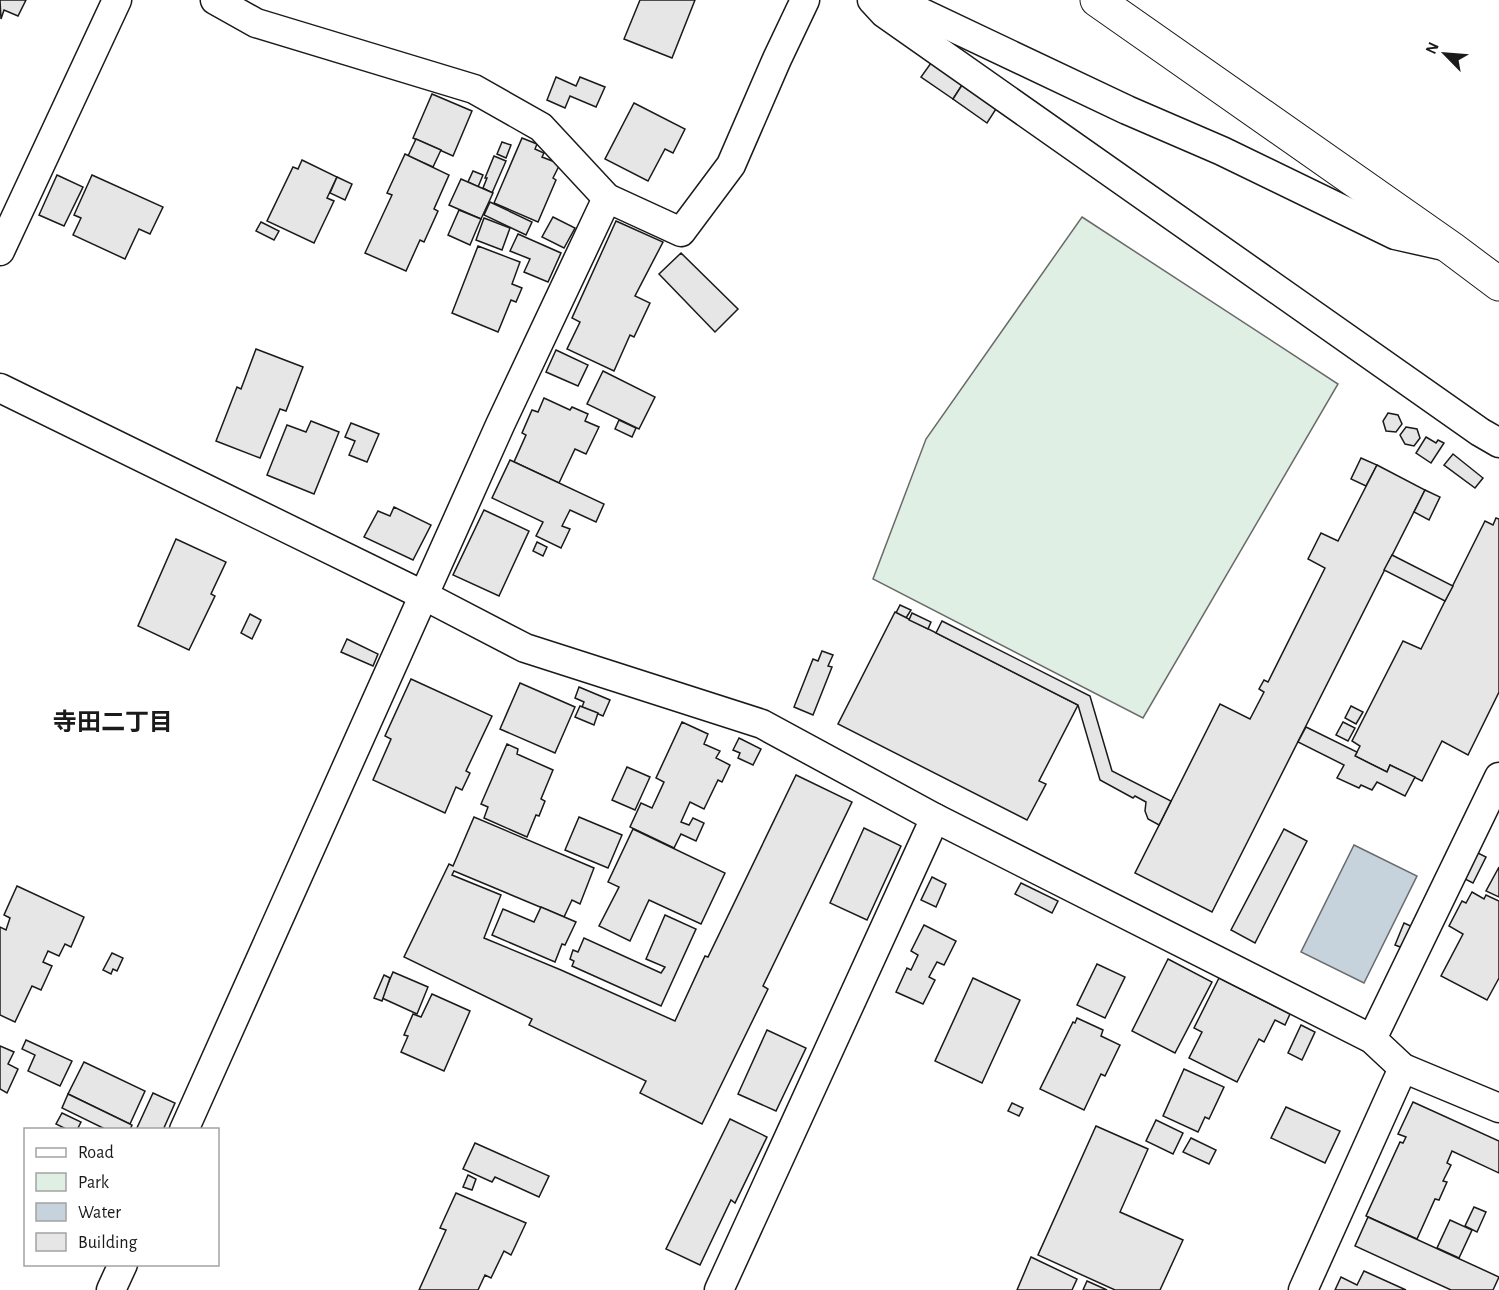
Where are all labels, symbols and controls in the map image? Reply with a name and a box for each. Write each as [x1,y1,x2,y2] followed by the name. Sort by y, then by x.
[1415,24,1475,84] north arrow
[1423,40,1442,57] text: N
[53,709,173,735] district label: 寺田二丁目
[24,1128,219,1266] legend
[78,1144,114,1162] text: Road
[78,1174,110,1192] text: Park
[78,1204,121,1222] text: Water
[78,1234,138,1252] text: Building

